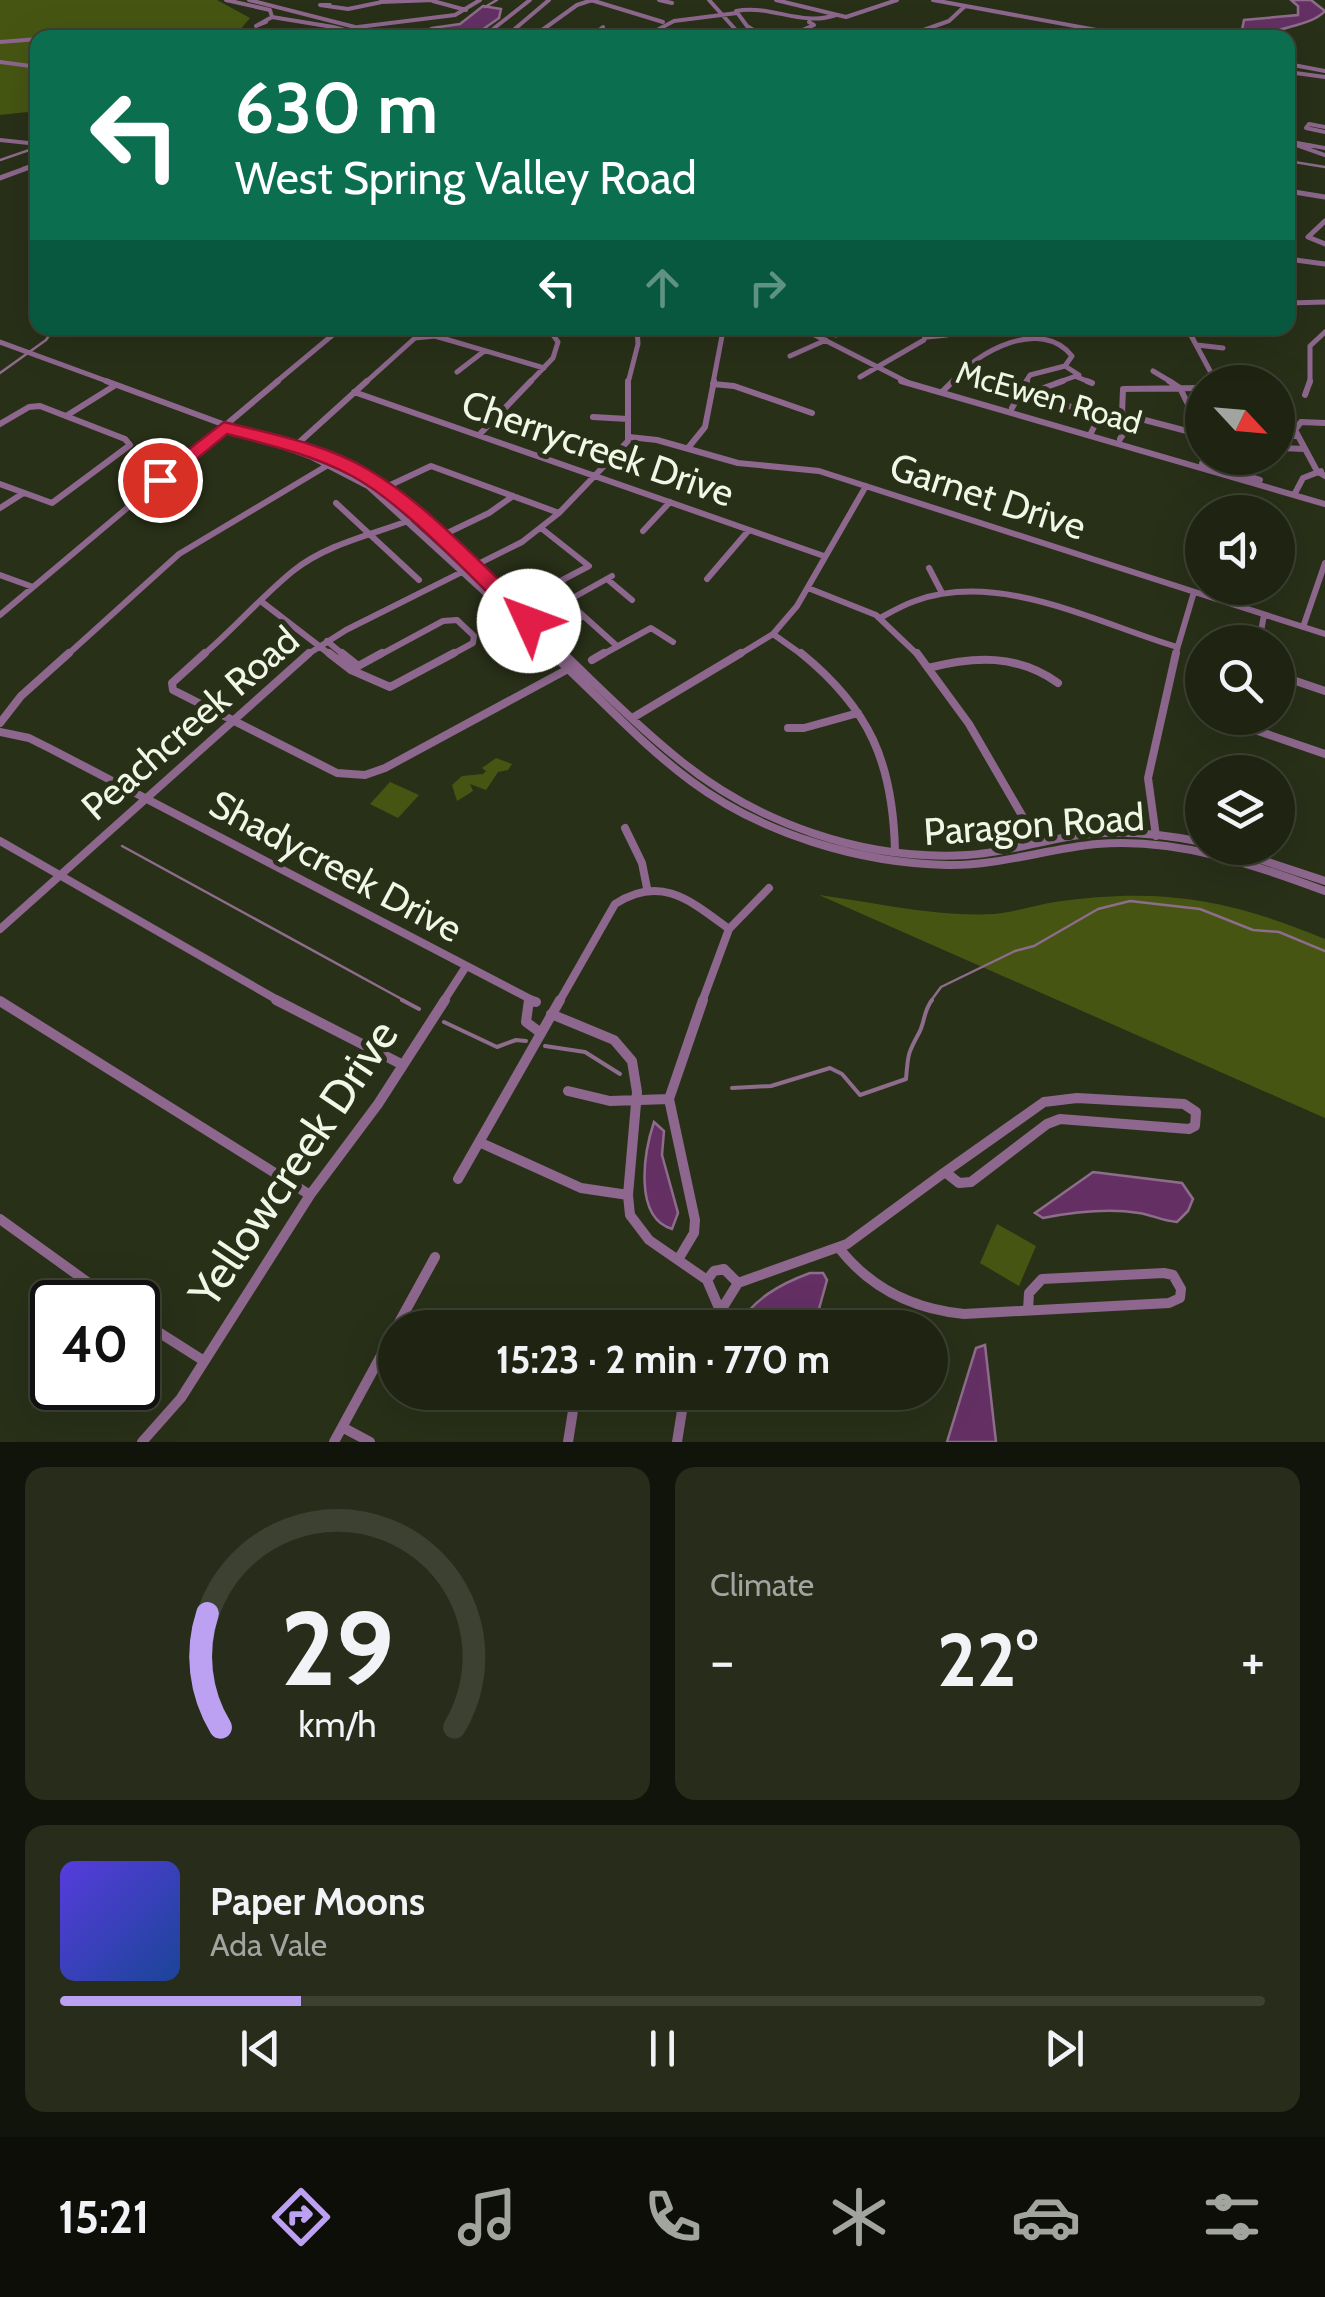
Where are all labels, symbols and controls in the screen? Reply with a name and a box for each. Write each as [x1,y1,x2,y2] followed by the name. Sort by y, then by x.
[235,65,438,151] text: 630 m
[70,70,200,200] icon: left
[235,151,697,205] text: West Spring Valley Road
[530,260,585,315] icon: left
[635,260,690,315] icon: ahead
[740,260,795,315] icon: right
[952,352,1146,442] street label: McEwen Road
[1185,365,1295,475] north arrow
[1185,365,1295,865] map controls
[456,379,740,517] street label: Cherrycreek Drive
[118,438,203,523] pin
[884,442,1092,550] street label: Garnet Drive
[133,453,188,508] icon: arrive
[1185,495,1295,605] button: sound
[477,569,581,673] position arrow
[72,616,308,830] street label: Peachcreek Road
[1185,625,1295,735] button: search
[1185,755,1295,865] button: layers
[202,780,470,952] street label: Shadycreek Drive
[922,793,1146,855] street label: Paragon Road
[177,1009,409,1317] street label: Yellowcreek Drive
[30,1280,160,1410] speed limit sign: 40
[496,1336,830,1383] text: 15:23 · 2 min · 770 m
[710,1565,814,1604] text: Climate
[281,1585,394,1711] text: 29
[937,1614,1038,1705] text: 22°
[710,1627,734,1694] text: −
[1241,1627,1265,1694] text: +
[298,1703,377,1746] text: km/h
[210,1878,425,1925] text: Paper Moons
[210,1925,327,1964] text: Ada Vale
[233,2021,288,2076] icon: previous
[635,2021,690,2076] icon: pause
[1037,2021,1092,2076] icon: next
[266,2182,336,2252] icon: directions
[452,2182,522,2252] icon: music
[638,2182,708,2252] icon: phone
[824,2182,894,2252] icon: climate
[1011,2182,1081,2252] icon: car
[1197,2182,1267,2252] icon: filters
[58,2190,149,2244] text: 15:21

